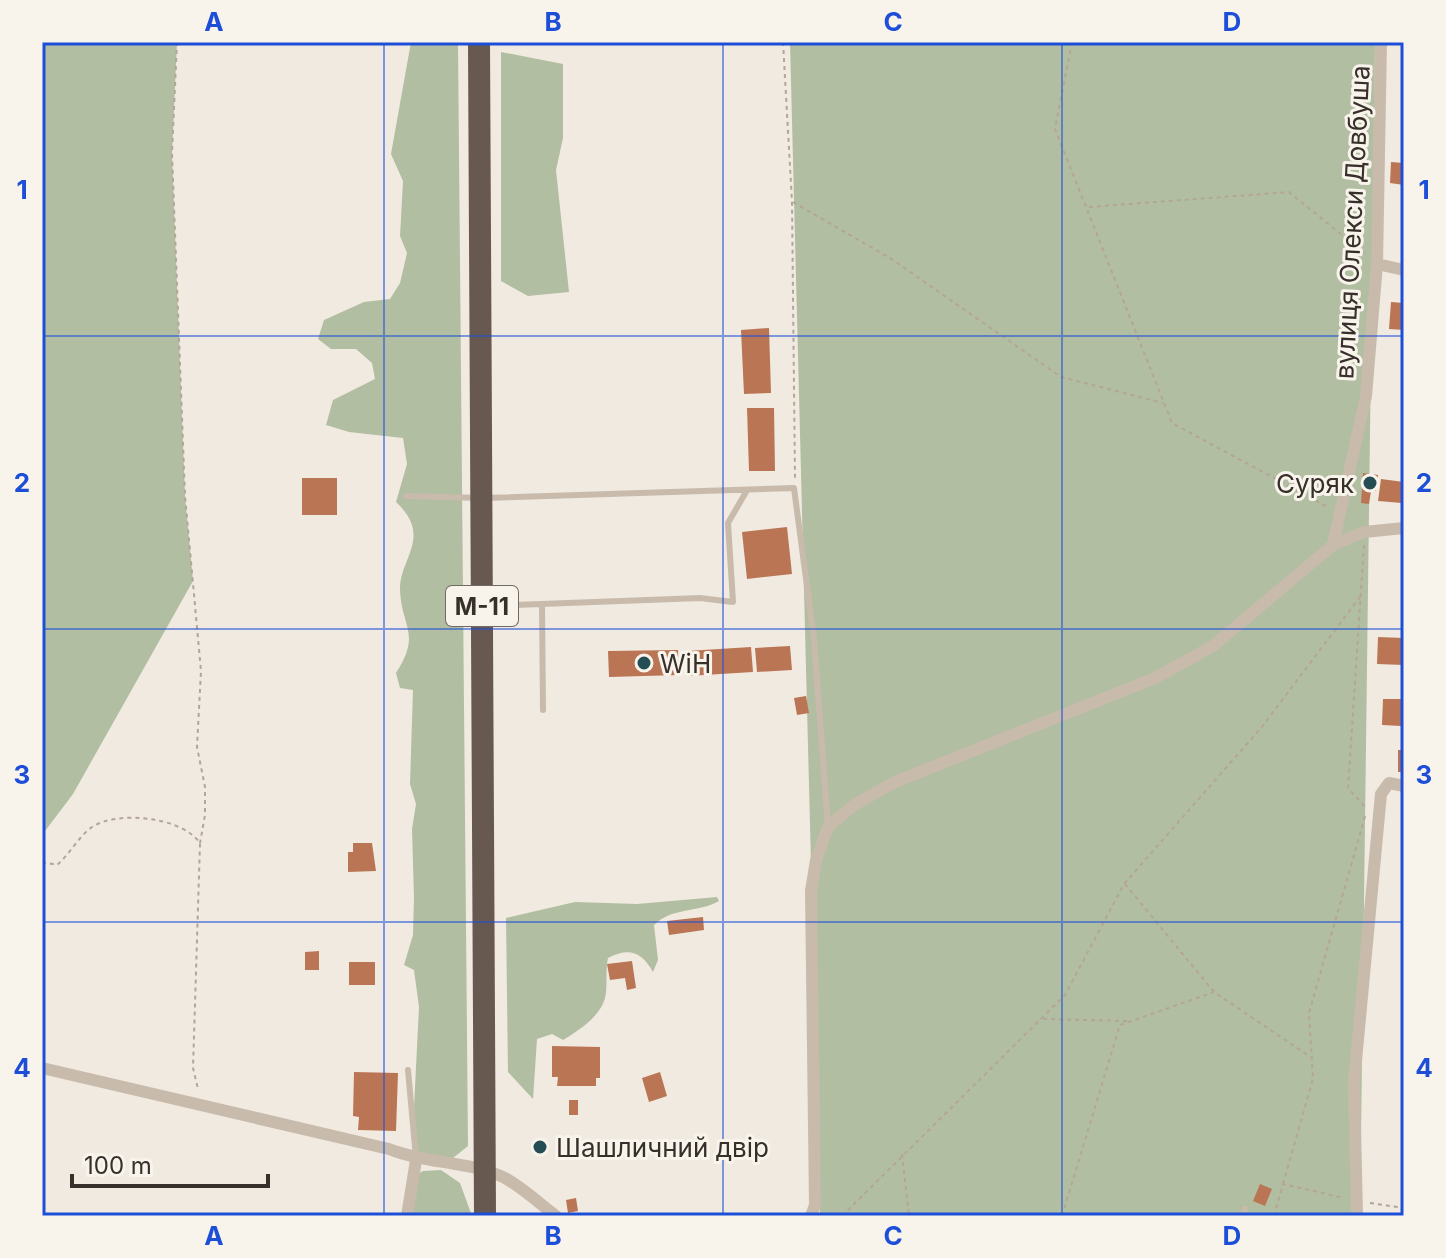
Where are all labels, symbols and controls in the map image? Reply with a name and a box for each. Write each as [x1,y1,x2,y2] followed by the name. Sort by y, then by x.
[204,6,224,37] text: A
[544,6,562,37] text: B
[883,6,903,37] text: C
[1223,6,1241,37] text: D
[1328,64,1376,380] street label: вулиця Олекси Довбуша
[16,174,28,205] text: 1
[1418,174,1430,205] text: 1
[14,467,30,498] text: 2
[1416,467,1432,498] text: 2
[1276,468,1354,499] place label: Суряк
[1361,474,1379,492] marker: Суряк
[446,586,518,626] road number: М-11
[660,648,711,679] place label: WiH
[635,654,653,672] marker: WiH
[14,759,30,790] text: 3
[1416,759,1432,790] text: 3
[13,1052,31,1083] text: 4
[1415,1052,1433,1083] text: 4
[556,1132,769,1163] place label: Шашличний двір
[72,1138,268,1188] scale bar
[531,1138,549,1156] marker: Шашличний двір
[84,1151,152,1180] text: 100 m
[204,1220,224,1251] text: A
[544,1220,562,1251] text: B
[883,1220,903,1251] text: C
[1223,1220,1241,1251] text: D

